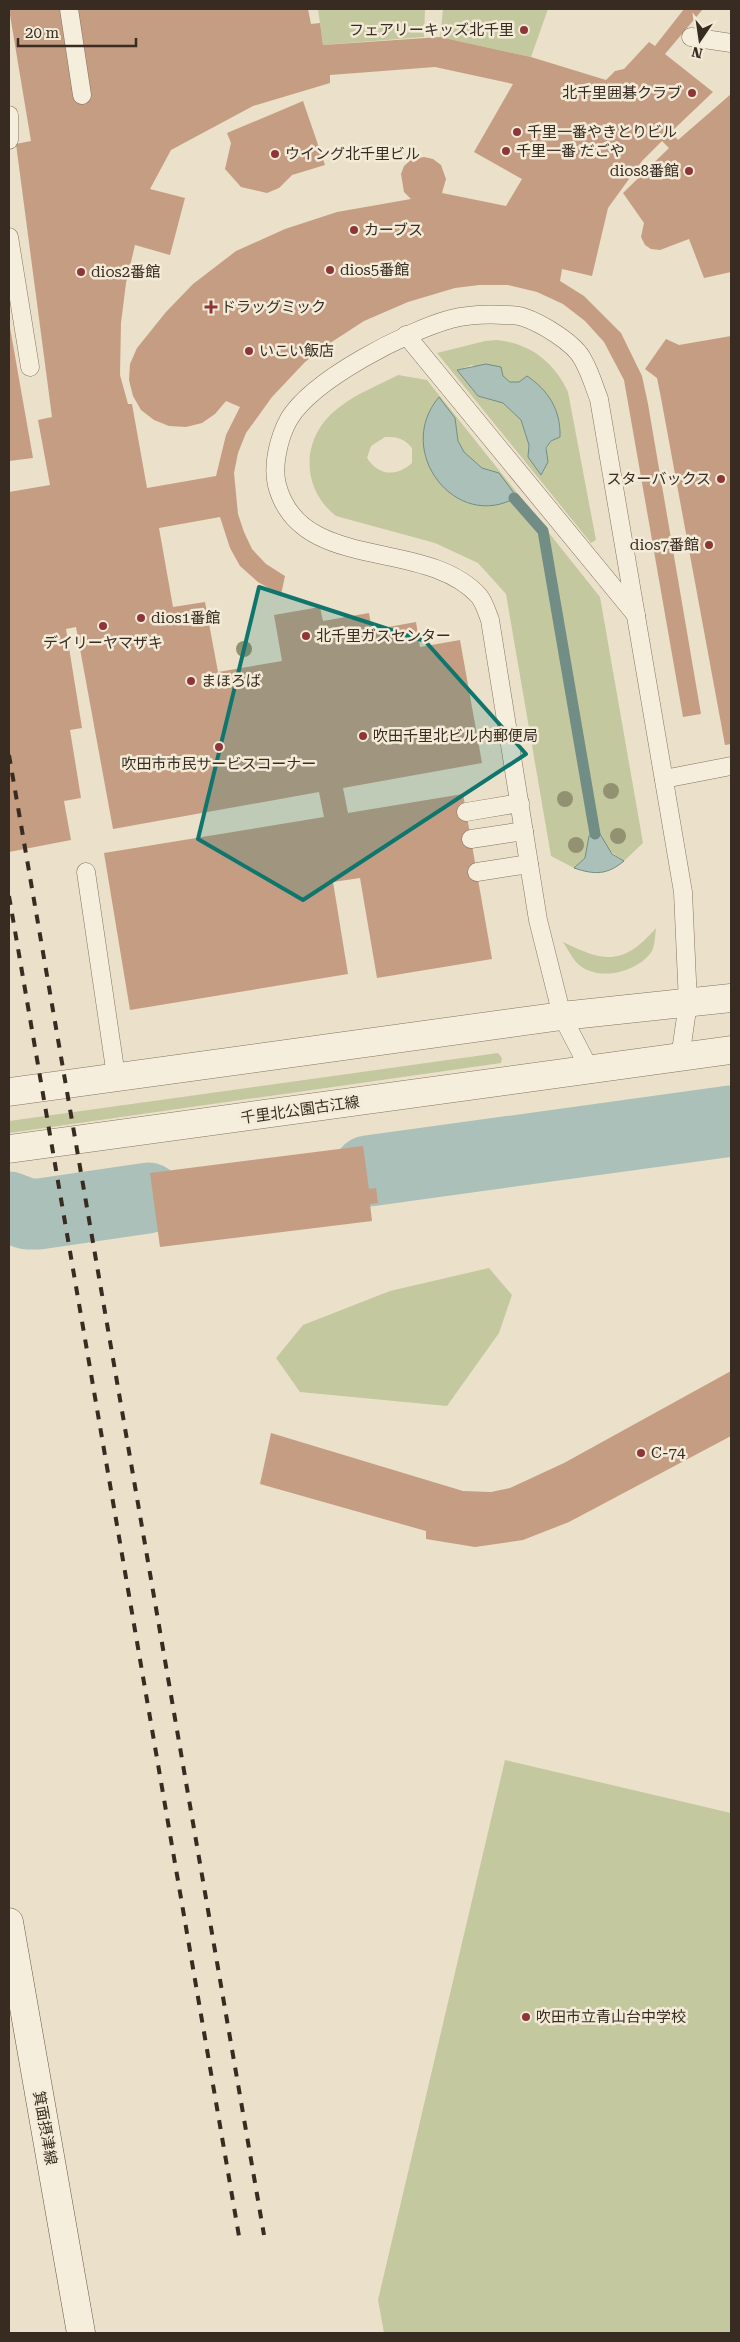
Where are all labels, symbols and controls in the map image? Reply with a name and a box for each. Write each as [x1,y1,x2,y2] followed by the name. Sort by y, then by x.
[18,15,135,47] scale bar
[675,15,725,65] north arrow
[349,21,514,39] place label: フェアリーキッズ北千里
[25,24,60,42] text: 20 m
[518,24,530,36] marker: フェアリーキッズ北千里
[690,44,704,62] text: N
[562,84,682,102] place label: 北千里囲碁クラブ
[686,87,698,99] marker: 北千里囲碁クラブ
[527,123,677,141] place label: 千里一番やきとりビル
[511,126,523,138] marker: 千里一番やきとりビル
[516,142,625,160] place label: 千里一番 だごや
[285,145,420,163] place label: ウイング北千里ビル
[500,145,512,157] marker: 千里一番 だごや
[269,148,281,160] marker: ウイング北千里ビル
[610,162,679,180] place label: dios8番館
[683,165,695,177] marker: dios8番館
[364,221,423,239] place label: カーブス
[348,224,360,236] marker: カーブス
[340,261,409,279] place label: dios5番館
[91,263,160,281] place label: dios2番館
[324,264,336,276] marker: dios5番館
[75,266,87,278] marker: dios2番館
[221,298,326,316] place label: ドラッグミック
[205,301,217,313] marker: ドラッグミック
[259,342,334,360] place label: いこい飯店
[243,345,255,357] marker: いこい飯店
[607,470,711,488] place label: スターバックス
[715,473,727,485] marker: スターバックス
[630,536,699,554] place label: dios7番館
[703,539,715,551] marker: dios7番館
[151,609,220,627] place label: dios1番館
[135,612,147,624] marker: dios1番館
[97,620,109,632] marker: デイリーヤマザキ
[316,627,451,645] place label: 北千里ガスセンター
[300,630,312,642] marker: 北千里ガスセンター
[43,634,163,652] place label: デイリーヤマザキ
[201,672,261,690] place label: まほろば
[185,675,197,687] marker: まほろば
[373,727,538,745] place label: 吹田千里北ビル内郵便局
[357,730,369,742] marker: 吹田千里北ビル内郵便局
[213,741,225,753] marker: 吹田市市民サービスコーナー
[121,755,317,773] place label: 吹田市市民サービスコーナー
[239,1093,361,1127] street label: 千里北公園古江線
[651,1444,686,1462] place label: C-74
[635,1447,647,1459] marker: C-74
[536,2008,686,2026] place label: 吹田市立青山台中学校
[520,2011,532,2023] marker: 吹田市立青山台中学校
[30,2089,60,2167] street label: 箕面摂津線

